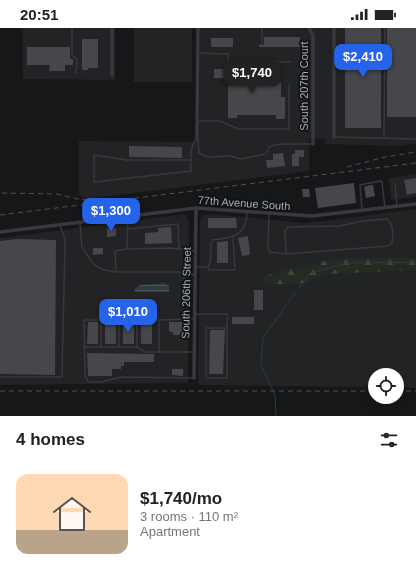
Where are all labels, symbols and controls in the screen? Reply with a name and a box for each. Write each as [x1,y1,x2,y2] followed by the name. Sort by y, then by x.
[20,6,58,23] text: 20:51
[298,41,310,131] street label: South 207th Court
[330,44,396,78] pin: $2,410
[343,49,383,64] text: $2,410
[219,60,285,94] pin: $1,740
[232,65,272,80] text: $1,740
[197,194,291,212] street label: 77th Avenue South
[78,198,144,232] pin: $1,300
[91,203,131,218] text: $1,300
[179,247,193,339] street label: South 206th Street
[95,299,161,333] pin: $1,010
[108,304,148,319] text: $1,010
[368,368,404,404] map controls
[368,368,404,404] button: locate
[378,429,400,451] icon: filters
[16,430,85,449] text: 4 homes
[140,489,222,508] text: $1,740/mo
[48,490,96,538] icon: home
[140,509,238,524] text: 3 rooms · 110 m²
[140,524,200,539] text: Apartment

